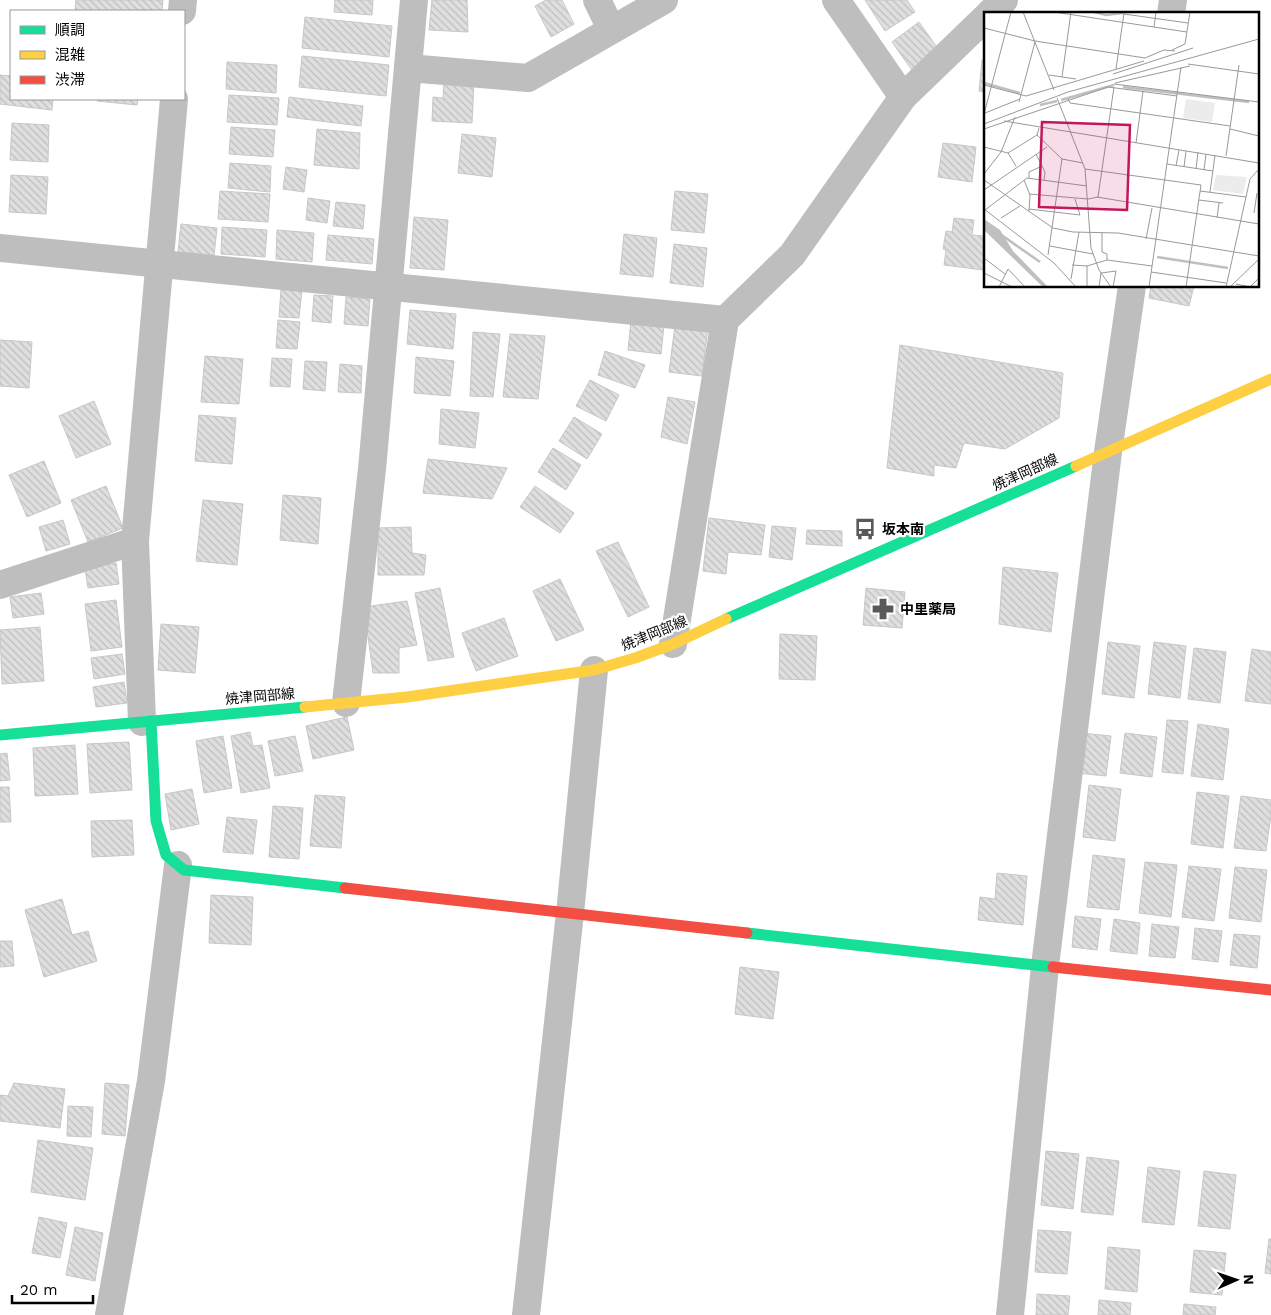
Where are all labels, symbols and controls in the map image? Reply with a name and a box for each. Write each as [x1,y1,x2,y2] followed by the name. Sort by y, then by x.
[10,10,185,100] legend
[984,12,1258,288] inset map
[55,21,85,39] text: 順調
[55,46,85,64] text: 混雑
[55,71,85,89] text: 渋滞
[990,450,1060,494] street label: 焼津岡部線
[852,516,878,542] bus stop icon: 坂本南
[882,521,924,537] place label: 坂本南
[870,596,896,622] pharmacy icon: 中里薬局
[900,601,956,617] place label: 中里薬局
[619,612,689,654] street label: 焼津岡部線
[224,685,296,707] street label: 焼津岡部線
[1211,1255,1261,1305] north arrow
[12,1272,94,1304] scale bar
[1241,1274,1257,1285] text: N
[20,1281,58,1299] text: 20 m

